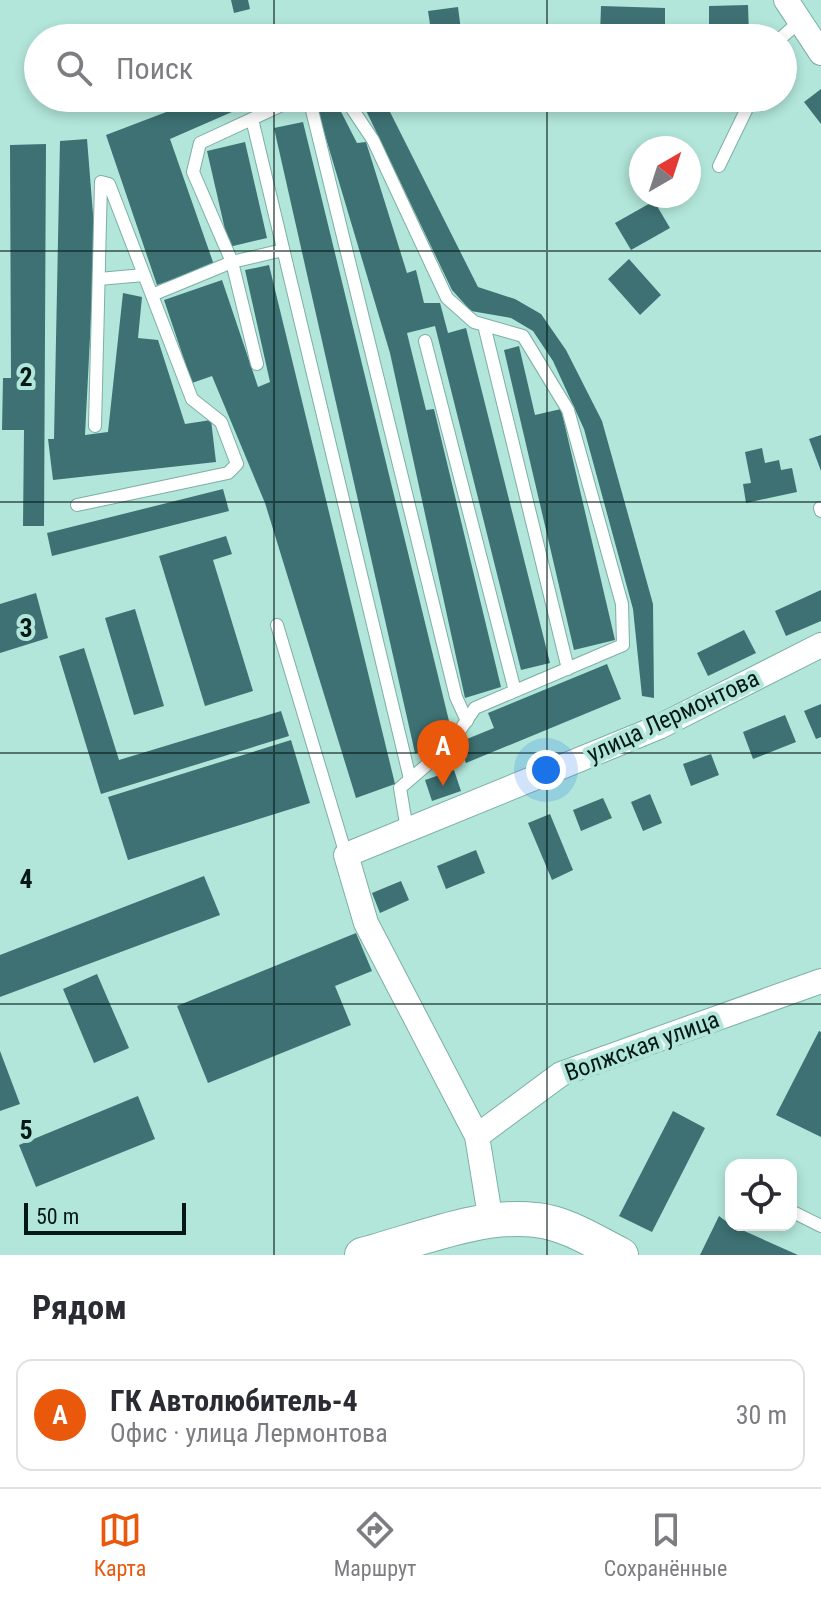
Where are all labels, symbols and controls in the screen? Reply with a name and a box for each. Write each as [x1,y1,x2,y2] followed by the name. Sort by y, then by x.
[24,24,797,112] search box
[52,46,96,90] icon: search
[116,51,193,86] text: Поиск
[629,136,701,208] north arrow
[19,362,33,392] text: 2
[19,613,33,643] text: 3
[583,664,763,768] street label: улица Лермонтова
[417,720,469,786] pin: A
[526,750,566,790] your location
[19,864,33,894] text: 4
[561,1005,723,1087] street label: Волжская улица
[19,1115,33,1145] text: 5
[725,1159,797,1231] map controls
[725,1159,797,1231] button: locate
[24,1199,186,1235] scale bar
[36,1204,79,1229] text: 50 m
[32,1287,127,1327] text: Рядом
[110,1383,358,1418] text: ГК Автолюбитель-4
[52,1400,68,1430] text: A
[736,1400,787,1430] text: 30 m
[110,1418,388,1448] text: Офис · улица Лермонтова
[94,1508,146,1581] tab: Карта
[334,1508,416,1581] tab: Маршрут
[604,1508,727,1581] tab: Сохранённые

